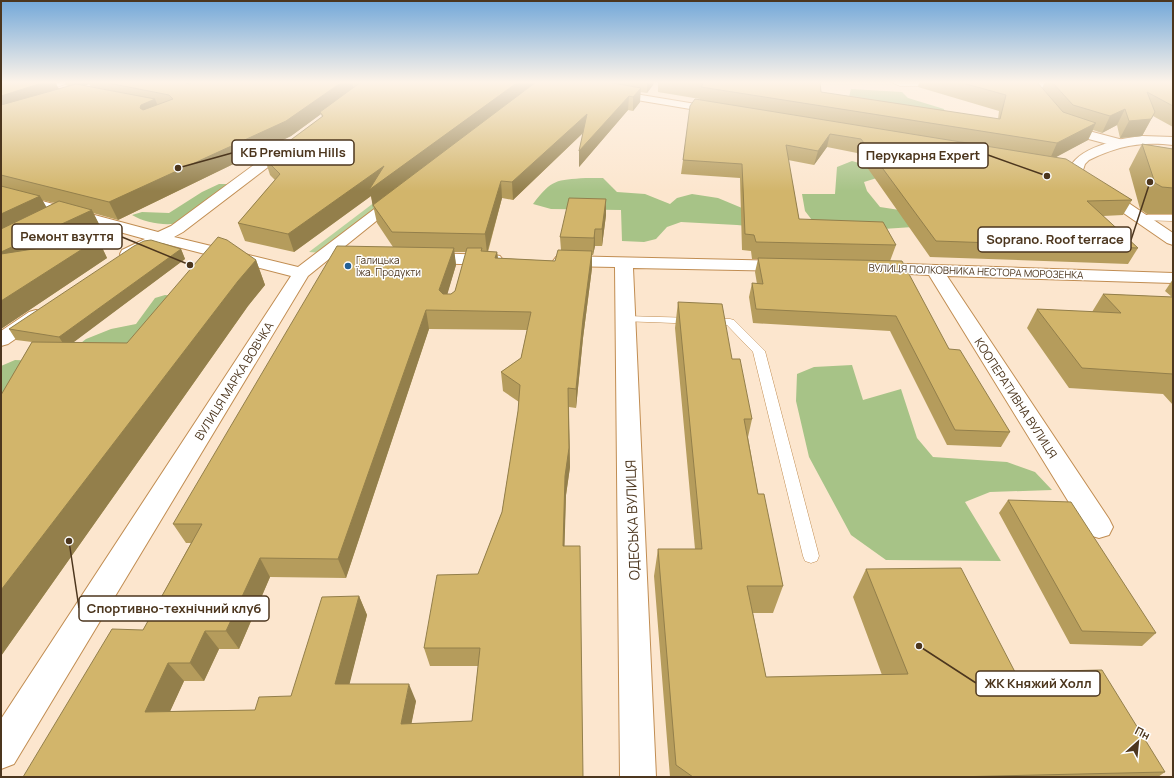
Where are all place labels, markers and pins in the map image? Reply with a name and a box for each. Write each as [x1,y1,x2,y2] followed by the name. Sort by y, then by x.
[232,140,354,165] callout: КБ Premium Hills
[858,143,988,168] callout: Перукарня Expert
[12,224,122,249] callout: Ремонт взуття
[978,227,1131,252] callout: Soprano. Roof terrace
[355,253,421,279] place label: Галицька Їжа. Продукти
[343,261,353,271] marker: Галицька Їжа. Продукти
[79,596,269,621] callout: Спортивно-технічний клуб
[976,671,1100,696] callout: ЖК Княжий Холл

